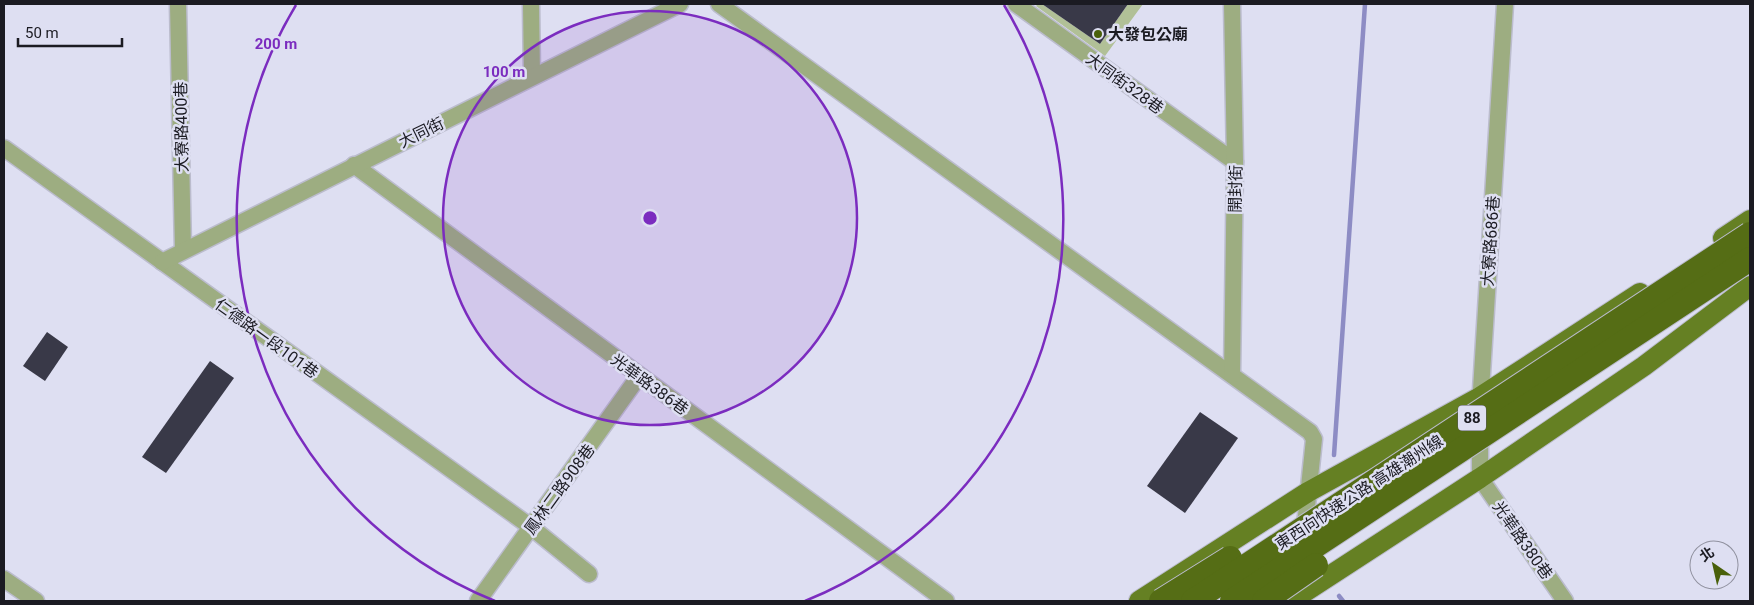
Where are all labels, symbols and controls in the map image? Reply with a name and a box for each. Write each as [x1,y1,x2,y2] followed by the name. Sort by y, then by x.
[18,15,121,47] scale bar
[25,24,59,42] text: 50 m
[1108,25,1188,44] place label: 大發包公廟
[1092,28,1104,40] marker: 大發包公廟
[255,35,297,53] text: 200 m
[1082,49,1167,118] street label: 大同街328巷
[483,63,525,81] text: 100 m
[171,81,192,173] street label: 大寮路400巷
[395,113,447,152] street label: 大同街
[1226,165,1245,213] street label: 開封街
[1478,195,1503,287] street label: 大寮路686巷
[641,209,659,227] centre of rings
[211,295,322,382] street label: 仁德路一段101巷
[607,350,692,419] street label: 光華路386巷
[1458,406,1486,430] road number: 88
[1272,431,1447,554] street label: 東西向快速公路 高雄潮州線
[520,440,599,538] street label: 鳳林二路908巷
[1489,498,1556,583] street label: 光華路380巷
[1689,540,1739,590] north arrow
[1696,544,1717,565] text: 北

